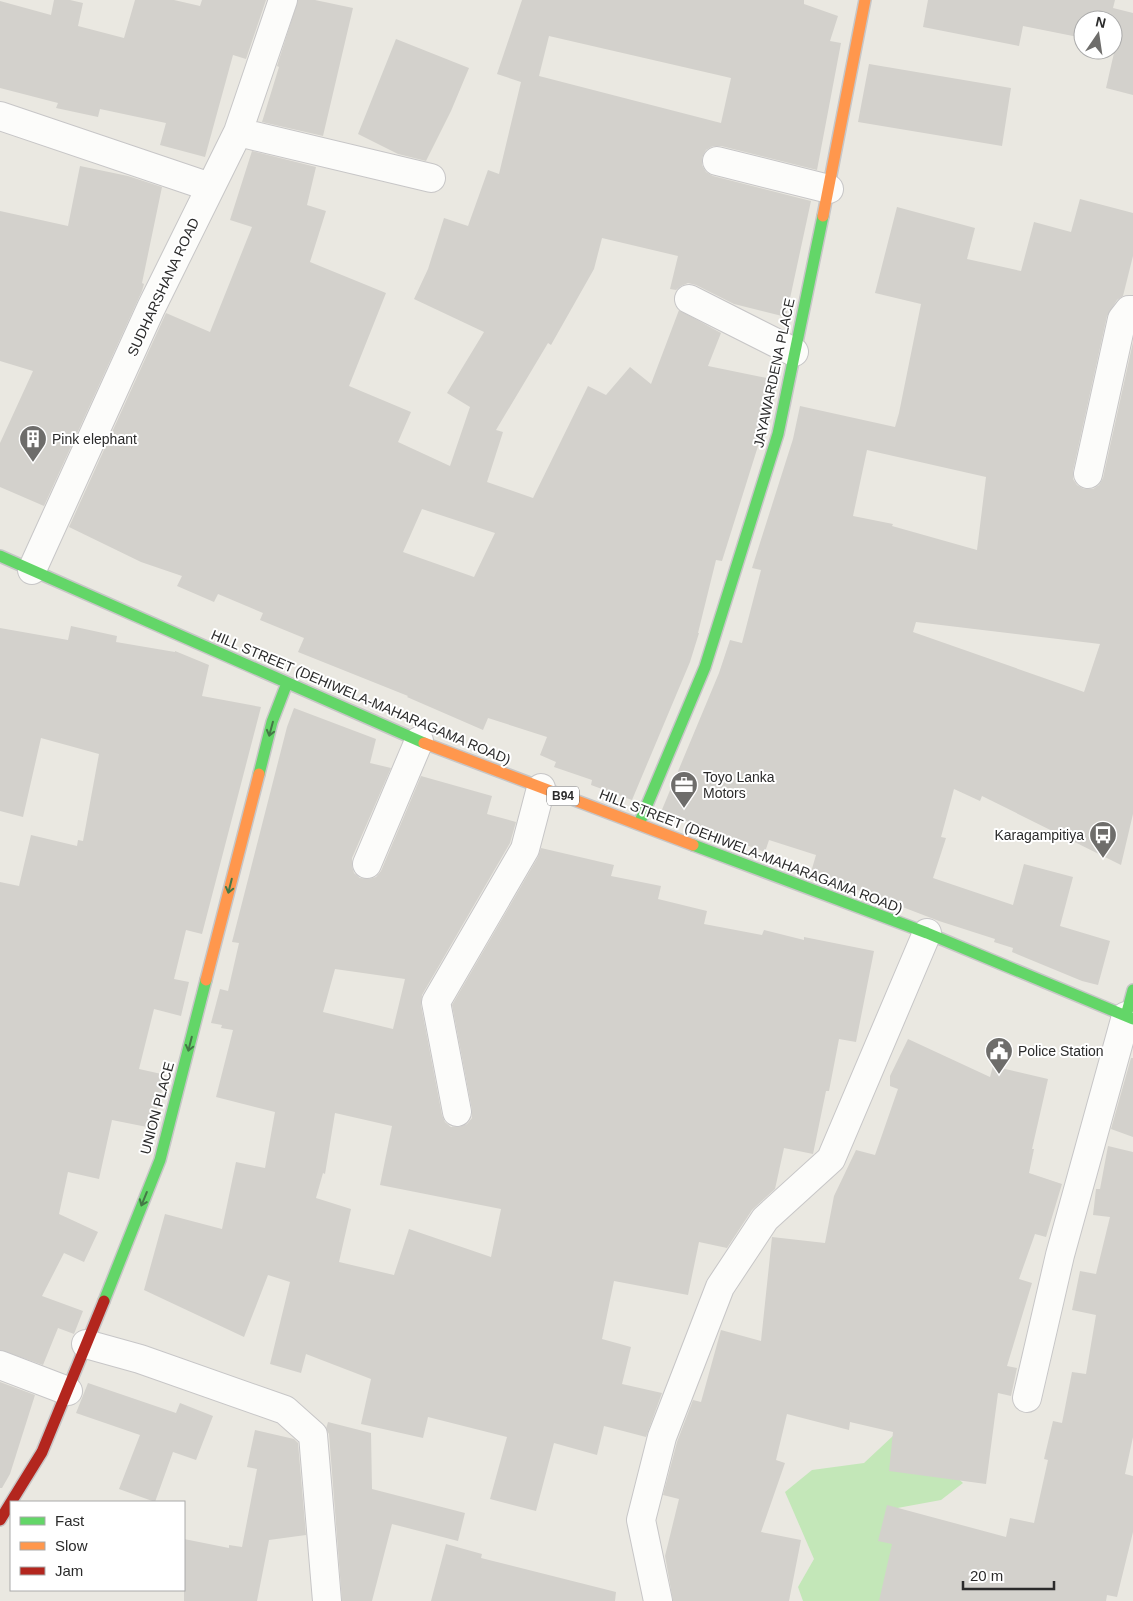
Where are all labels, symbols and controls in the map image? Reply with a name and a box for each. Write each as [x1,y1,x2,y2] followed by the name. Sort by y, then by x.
[1073,10,1123,60] north arrow
[1094,13,1108,31] text: N
[124,215,202,359] street label: SUDHARSHANA ROAD
[750,297,798,449] street label: JAYAWARDENA PLACE
[18,424,48,463] building icon: Pink elephant
[52,431,137,447] place label: Pink elephant
[209,626,513,768] street label: HILL STREET (DEHIWELA-MAHARAGAMA ROAD)
[265,721,275,737] one-way arrow
[703,769,775,801] place label: Toyo Lanka Motors
[669,770,699,809] office icon: Toyo Lanka Motors
[547,786,579,806] road number: B94
[597,786,905,916] street label: HILL STREET (DEHIWELA-MAHARAGAMA ROAD)
[1088,820,1118,859] bus stop icon: Karagampitiya
[995,827,1084,843] place label: Karagampitiya
[225,878,234,894] one-way arrow
[185,1035,194,1051] one-way arrow
[984,1036,1014,1075] public building icon: Police Station
[1018,1043,1104,1059] place label: Police Station
[137,1060,177,1156] street label: UNION PLACE
[139,1191,148,1207] one-way arrow
[10,1501,185,1591] legend
[55,1512,85,1529] text: Fast
[55,1537,88,1554] text: Slow
[963,1558,1054,1590] scale bar
[55,1562,83,1579] text: Jam
[970,1567,1003,1584] text: 20 m

